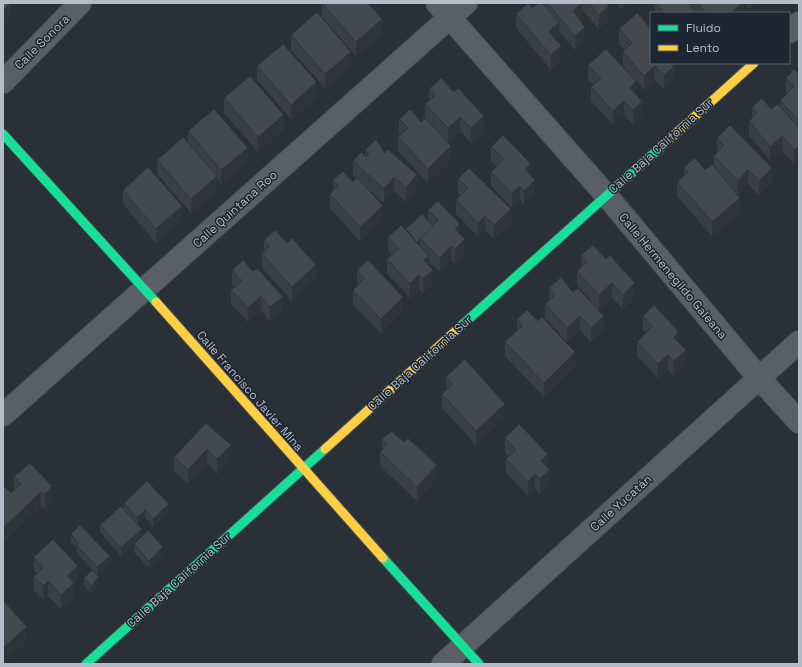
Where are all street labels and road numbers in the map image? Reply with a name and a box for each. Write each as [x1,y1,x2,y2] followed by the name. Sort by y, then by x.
[11,11,73,73] street label: Calle Sonora
[605,94,717,197] street label: Calle Baja California Sur
[189,167,281,251] street label: Calle Quintana Roo
[615,210,731,342] street label: Calle Hermenegildo Galeana
[364,311,476,414] street label: Calle Baja California Sur
[193,327,307,455] street label: Calle Francisco Javier Mina
[587,471,655,535] street label: Calle Yucatán
[123,528,235,631] street label: Calle Baja California Sur

